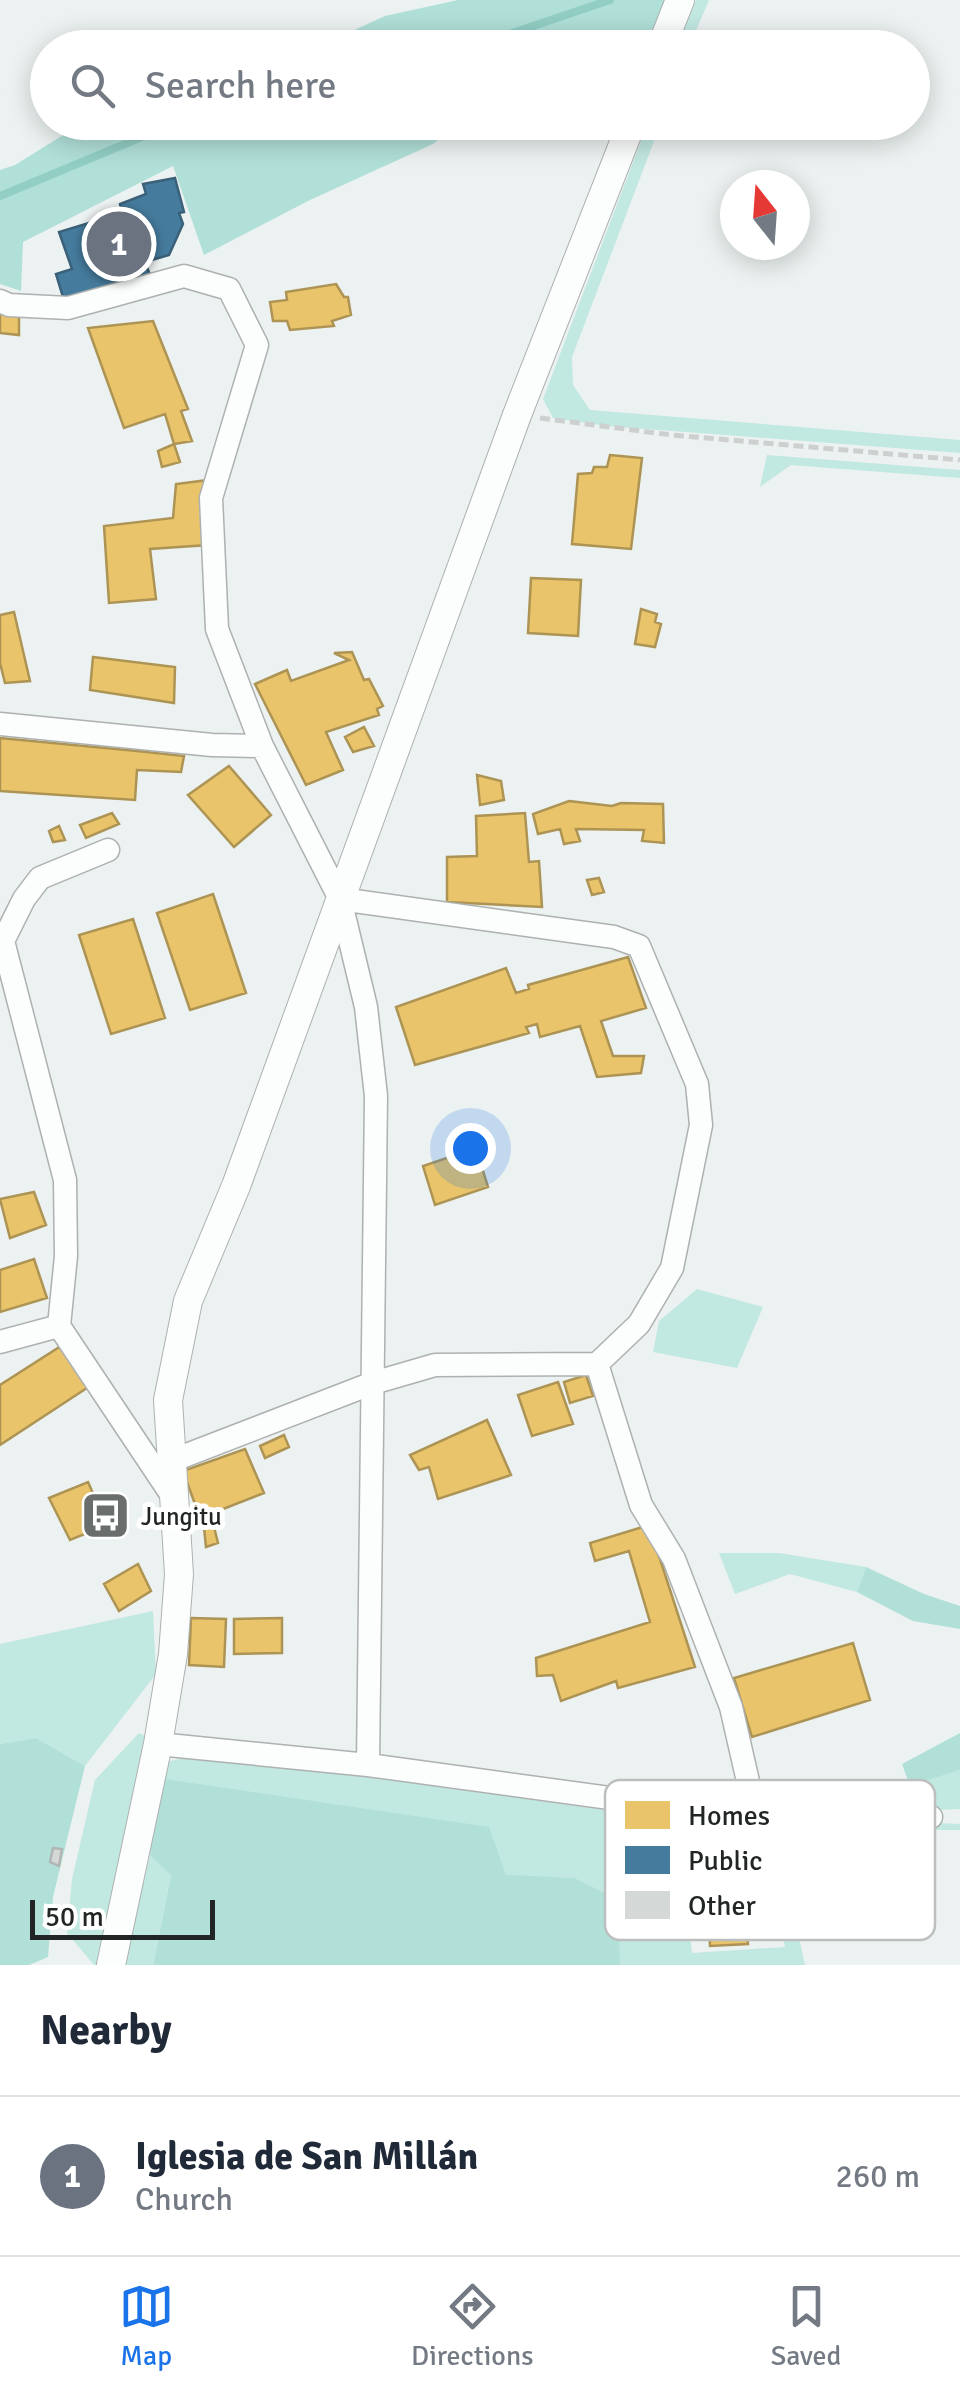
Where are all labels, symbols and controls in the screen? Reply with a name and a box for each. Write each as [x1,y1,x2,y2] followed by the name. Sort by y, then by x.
[30,30,930,140] search box
[65,58,120,113] icon: search
[145,62,337,109] text: Search here
[720,170,810,260] north arrow
[86,206,152,282] pin: 1
[445,1123,496,1174] your location
[80,1490,132,1542] bus stop icon: Jungitu
[141,1501,222,1532] place label: Jungitu
[605,1780,935,1940] legend
[688,1799,770,1833] text: Homes
[688,1844,762,1878] text: Public
[688,1889,756,1923] text: Other
[30,1895,215,1940] scale bar
[45,1900,104,1934] text: 50 m
[40,2005,172,2056] text: Nearby
[135,2133,478,2180] text: Iglesia de San Millán
[64,2157,81,2196] text: 1
[836,2157,920,2196] text: 260 m
[135,2180,233,2219] text: Church
[119,2279,174,2373] tab: Map
[411,2279,533,2373] tab: Directions
[771,2279,841,2373] tab: Saved

